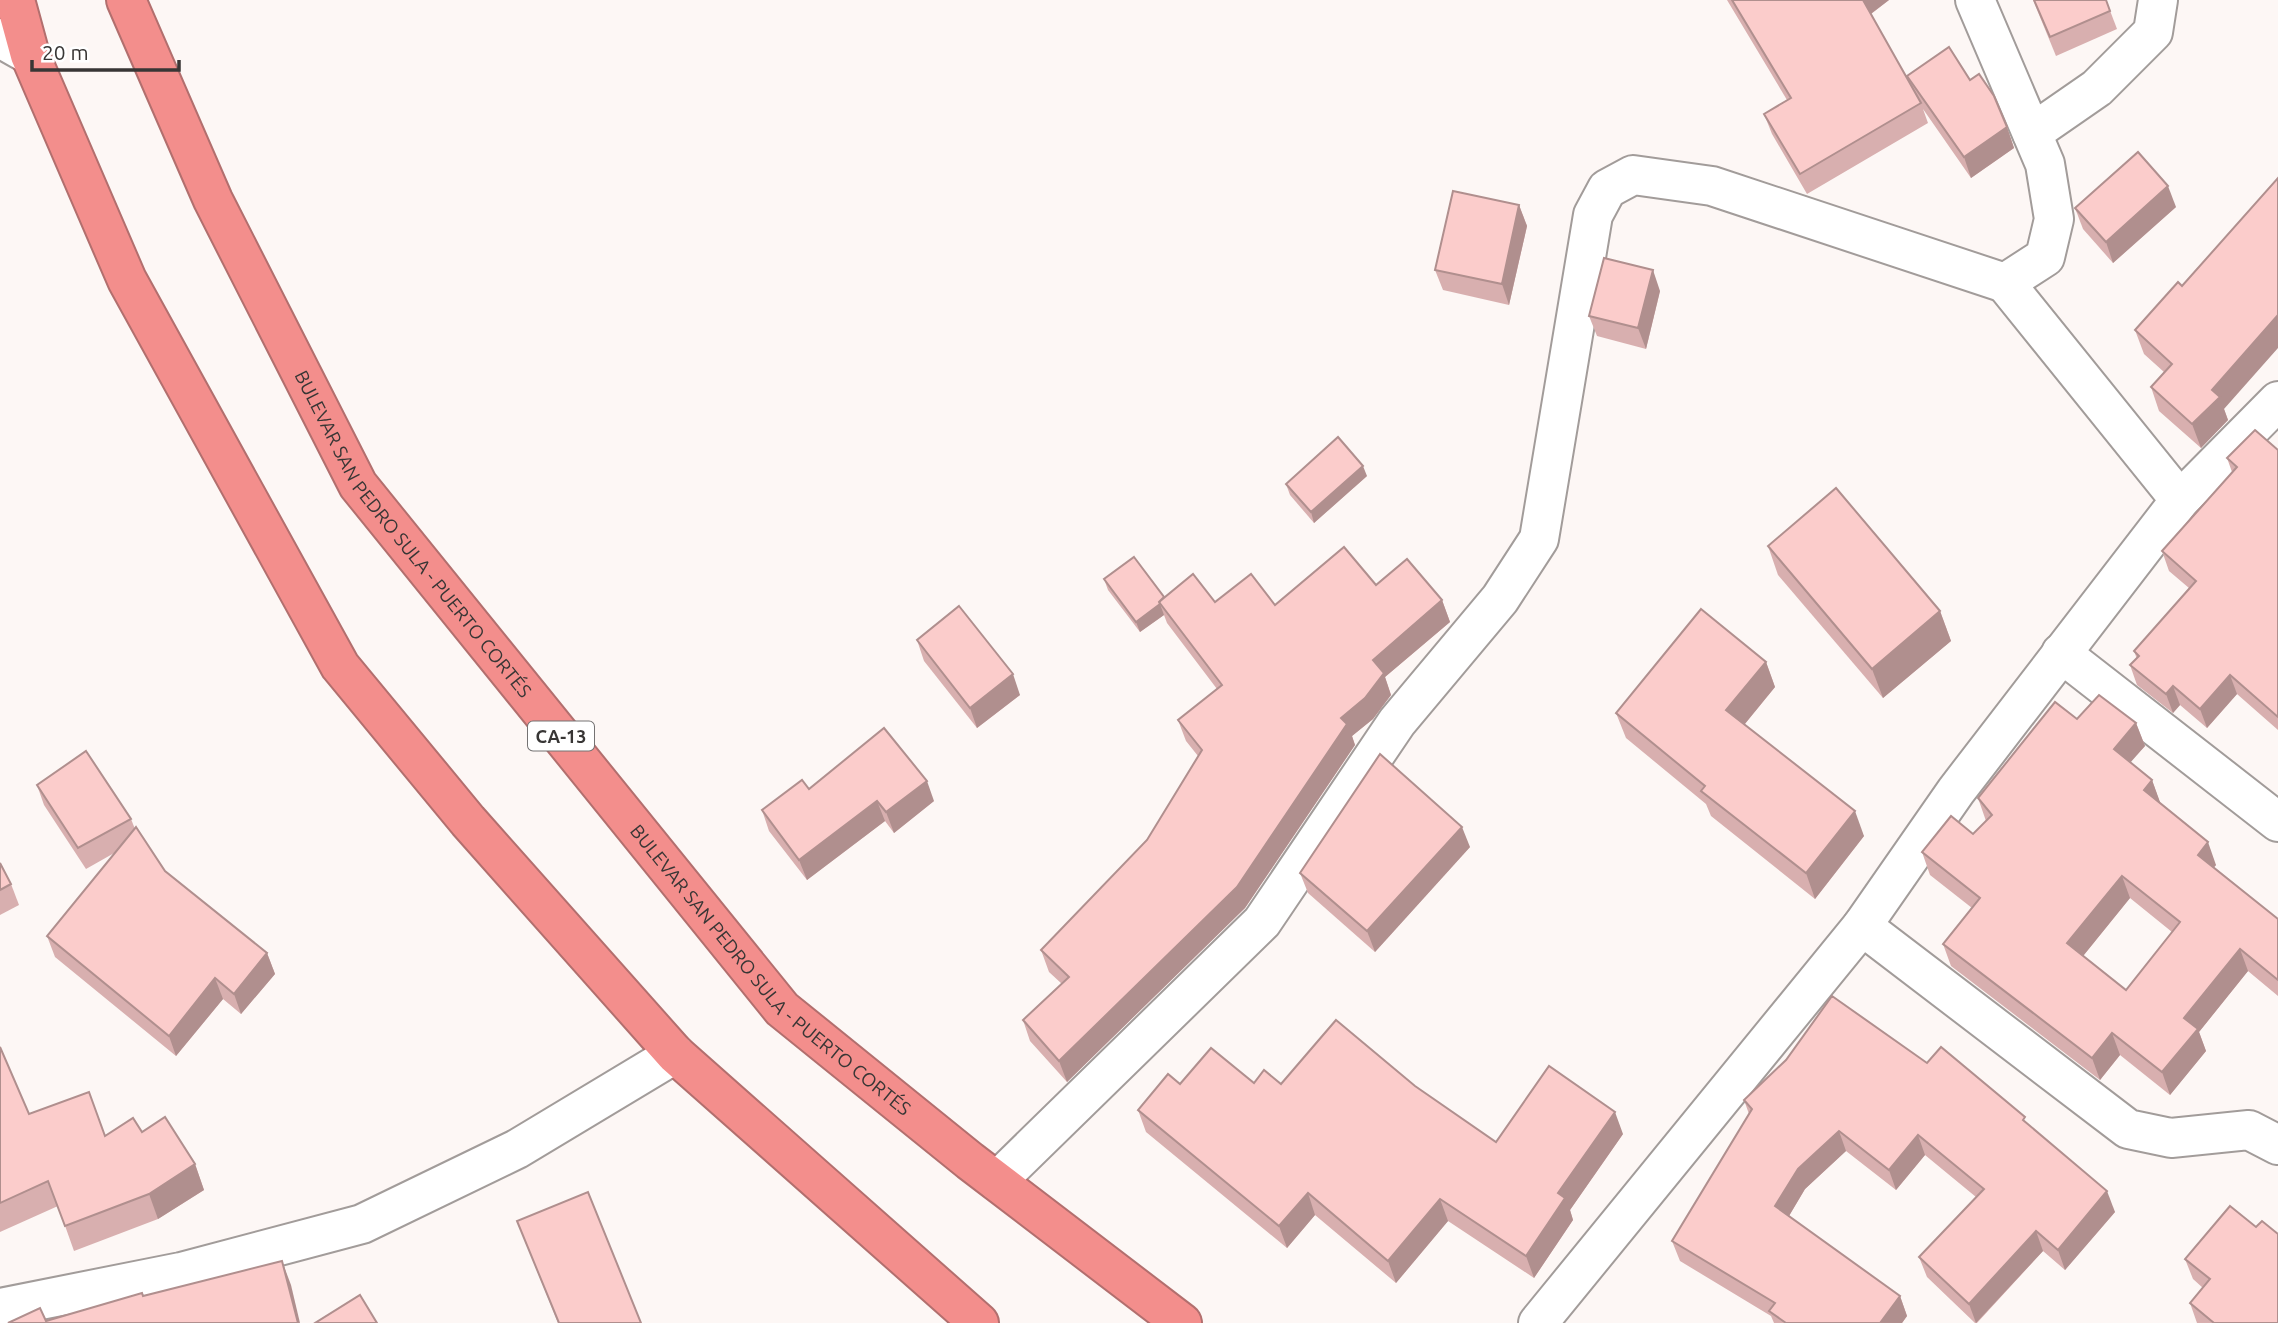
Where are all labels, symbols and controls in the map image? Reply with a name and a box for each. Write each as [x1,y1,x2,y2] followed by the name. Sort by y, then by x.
[32,28,178,72] scale bar
[42,40,89,64] text: 20 m
[290,366,536,702] street label: BULEVAR SAN PEDRO SULA - PUERTO CORTÉS
[528,722,594,750] road number: CA-13
[626,820,915,1120] street label: BULEVAR SAN PEDRO SULA - PUERTO CORTÉS

